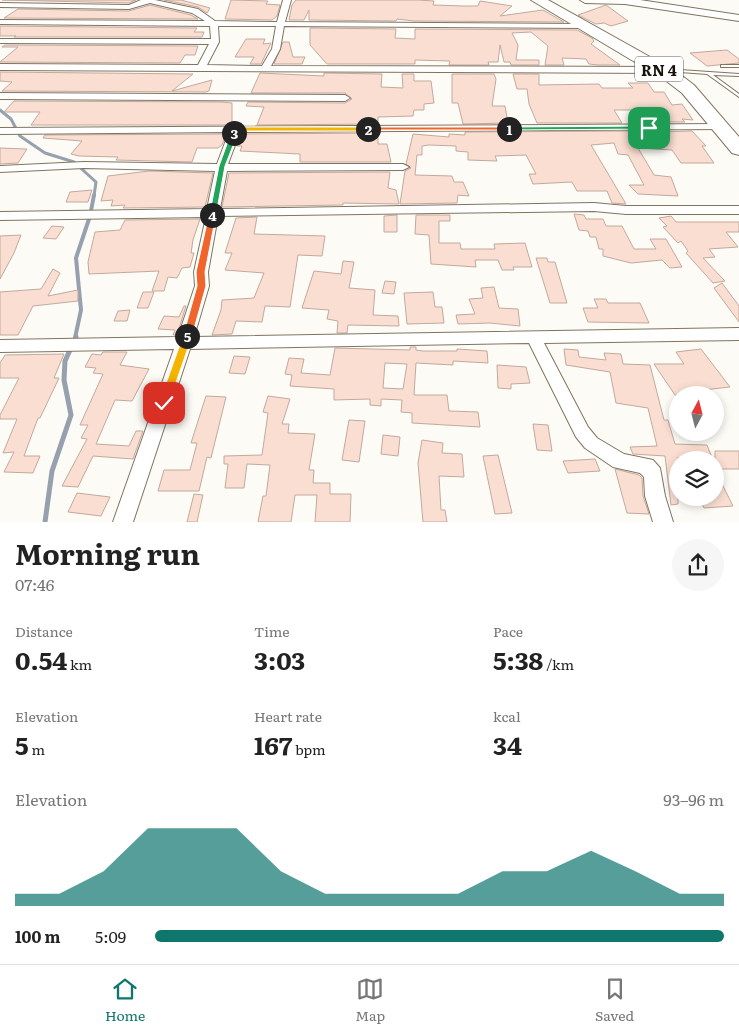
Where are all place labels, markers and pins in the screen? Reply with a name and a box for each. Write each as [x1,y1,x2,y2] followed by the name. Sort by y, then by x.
[628,107,670,149] pin
[356,116,380,142] pin: 2
[496,116,522,142] pin: 1
[222,120,246,146] pin: 3
[200,202,224,228] pin: 4
[174,324,200,348] pin: 5
[143,382,185,424] pin

